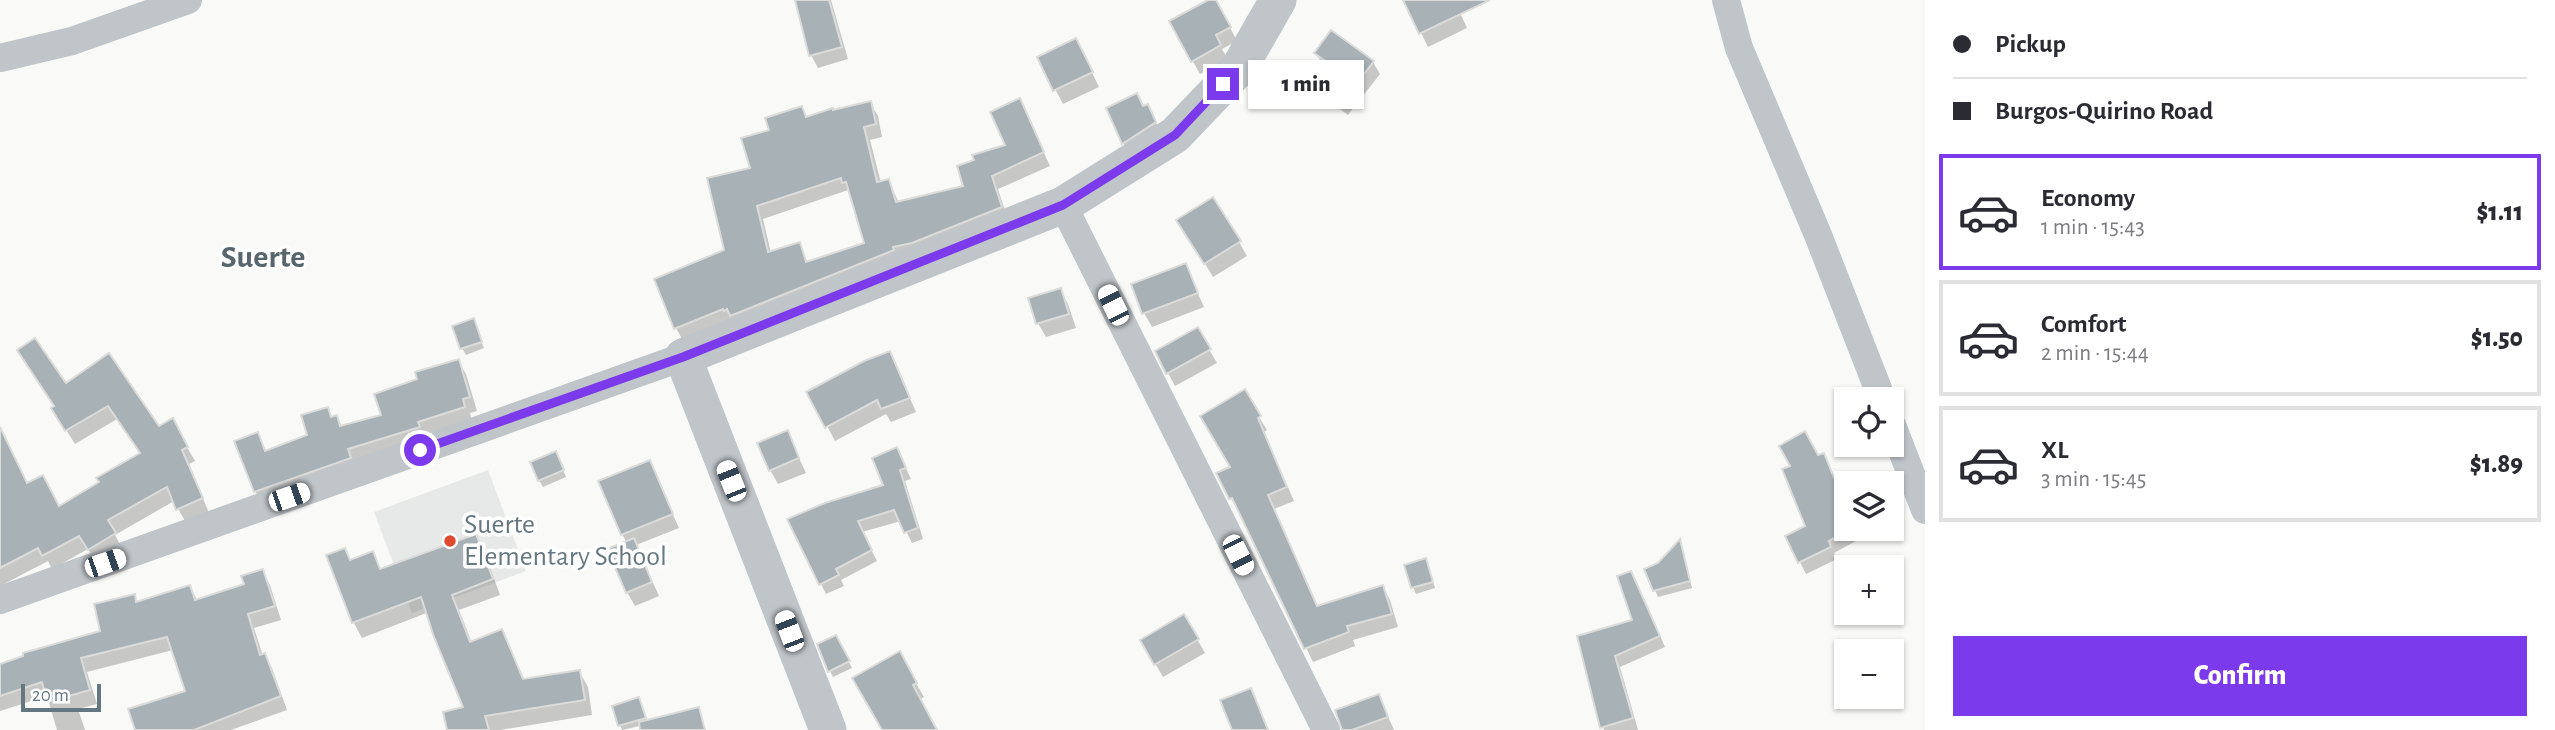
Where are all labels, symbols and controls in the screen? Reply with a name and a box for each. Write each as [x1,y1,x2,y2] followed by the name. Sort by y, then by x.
[1995,31,2066,57] text: Pickup
[1248,60,1363,108] callout: 1 min
[1207,68,1239,100] route end
[1282,73,1330,96] text: 1 min
[1995,98,2213,124] text: Burgos-Quirino Road
[1957,181,2020,244] icon: car
[2041,185,2135,211] text: Economy
[2476,199,2523,225] text: $1.11
[2041,216,2145,239] text: 1 min · 15:43
[221,241,305,273] district label: Suerte
[1095,282,1132,328] car
[1957,307,2020,370] icon: car
[2041,311,2126,337] text: Comfort
[2471,325,2523,351] text: $1.50
[2041,342,2149,365] text: 2 min · 15:44
[1834,387,1904,709] map controls
[1834,387,1904,457] button: locate
[1957,433,2020,496] icon: car
[404,434,436,466] route start
[2041,437,2068,463] text: XL
[2470,451,2523,477] text: $1.89
[714,458,749,504] car
[2041,468,2146,491] text: 3 min · 15:45
[1834,471,1904,541] button: layers
[266,480,313,514] car
[464,511,667,571] place label: Suerte Elementary School
[1220,532,1257,578] car
[442,533,458,549] marker: Suerte Elementary School
[82,546,129,580] car
[1834,555,1904,625] button: +
[772,608,807,654] car
[1953,636,2527,716] button: Confirm
[1834,639,1904,709] button: −
[21,681,102,713] scale bar
[32,686,69,705] text: 20 m

